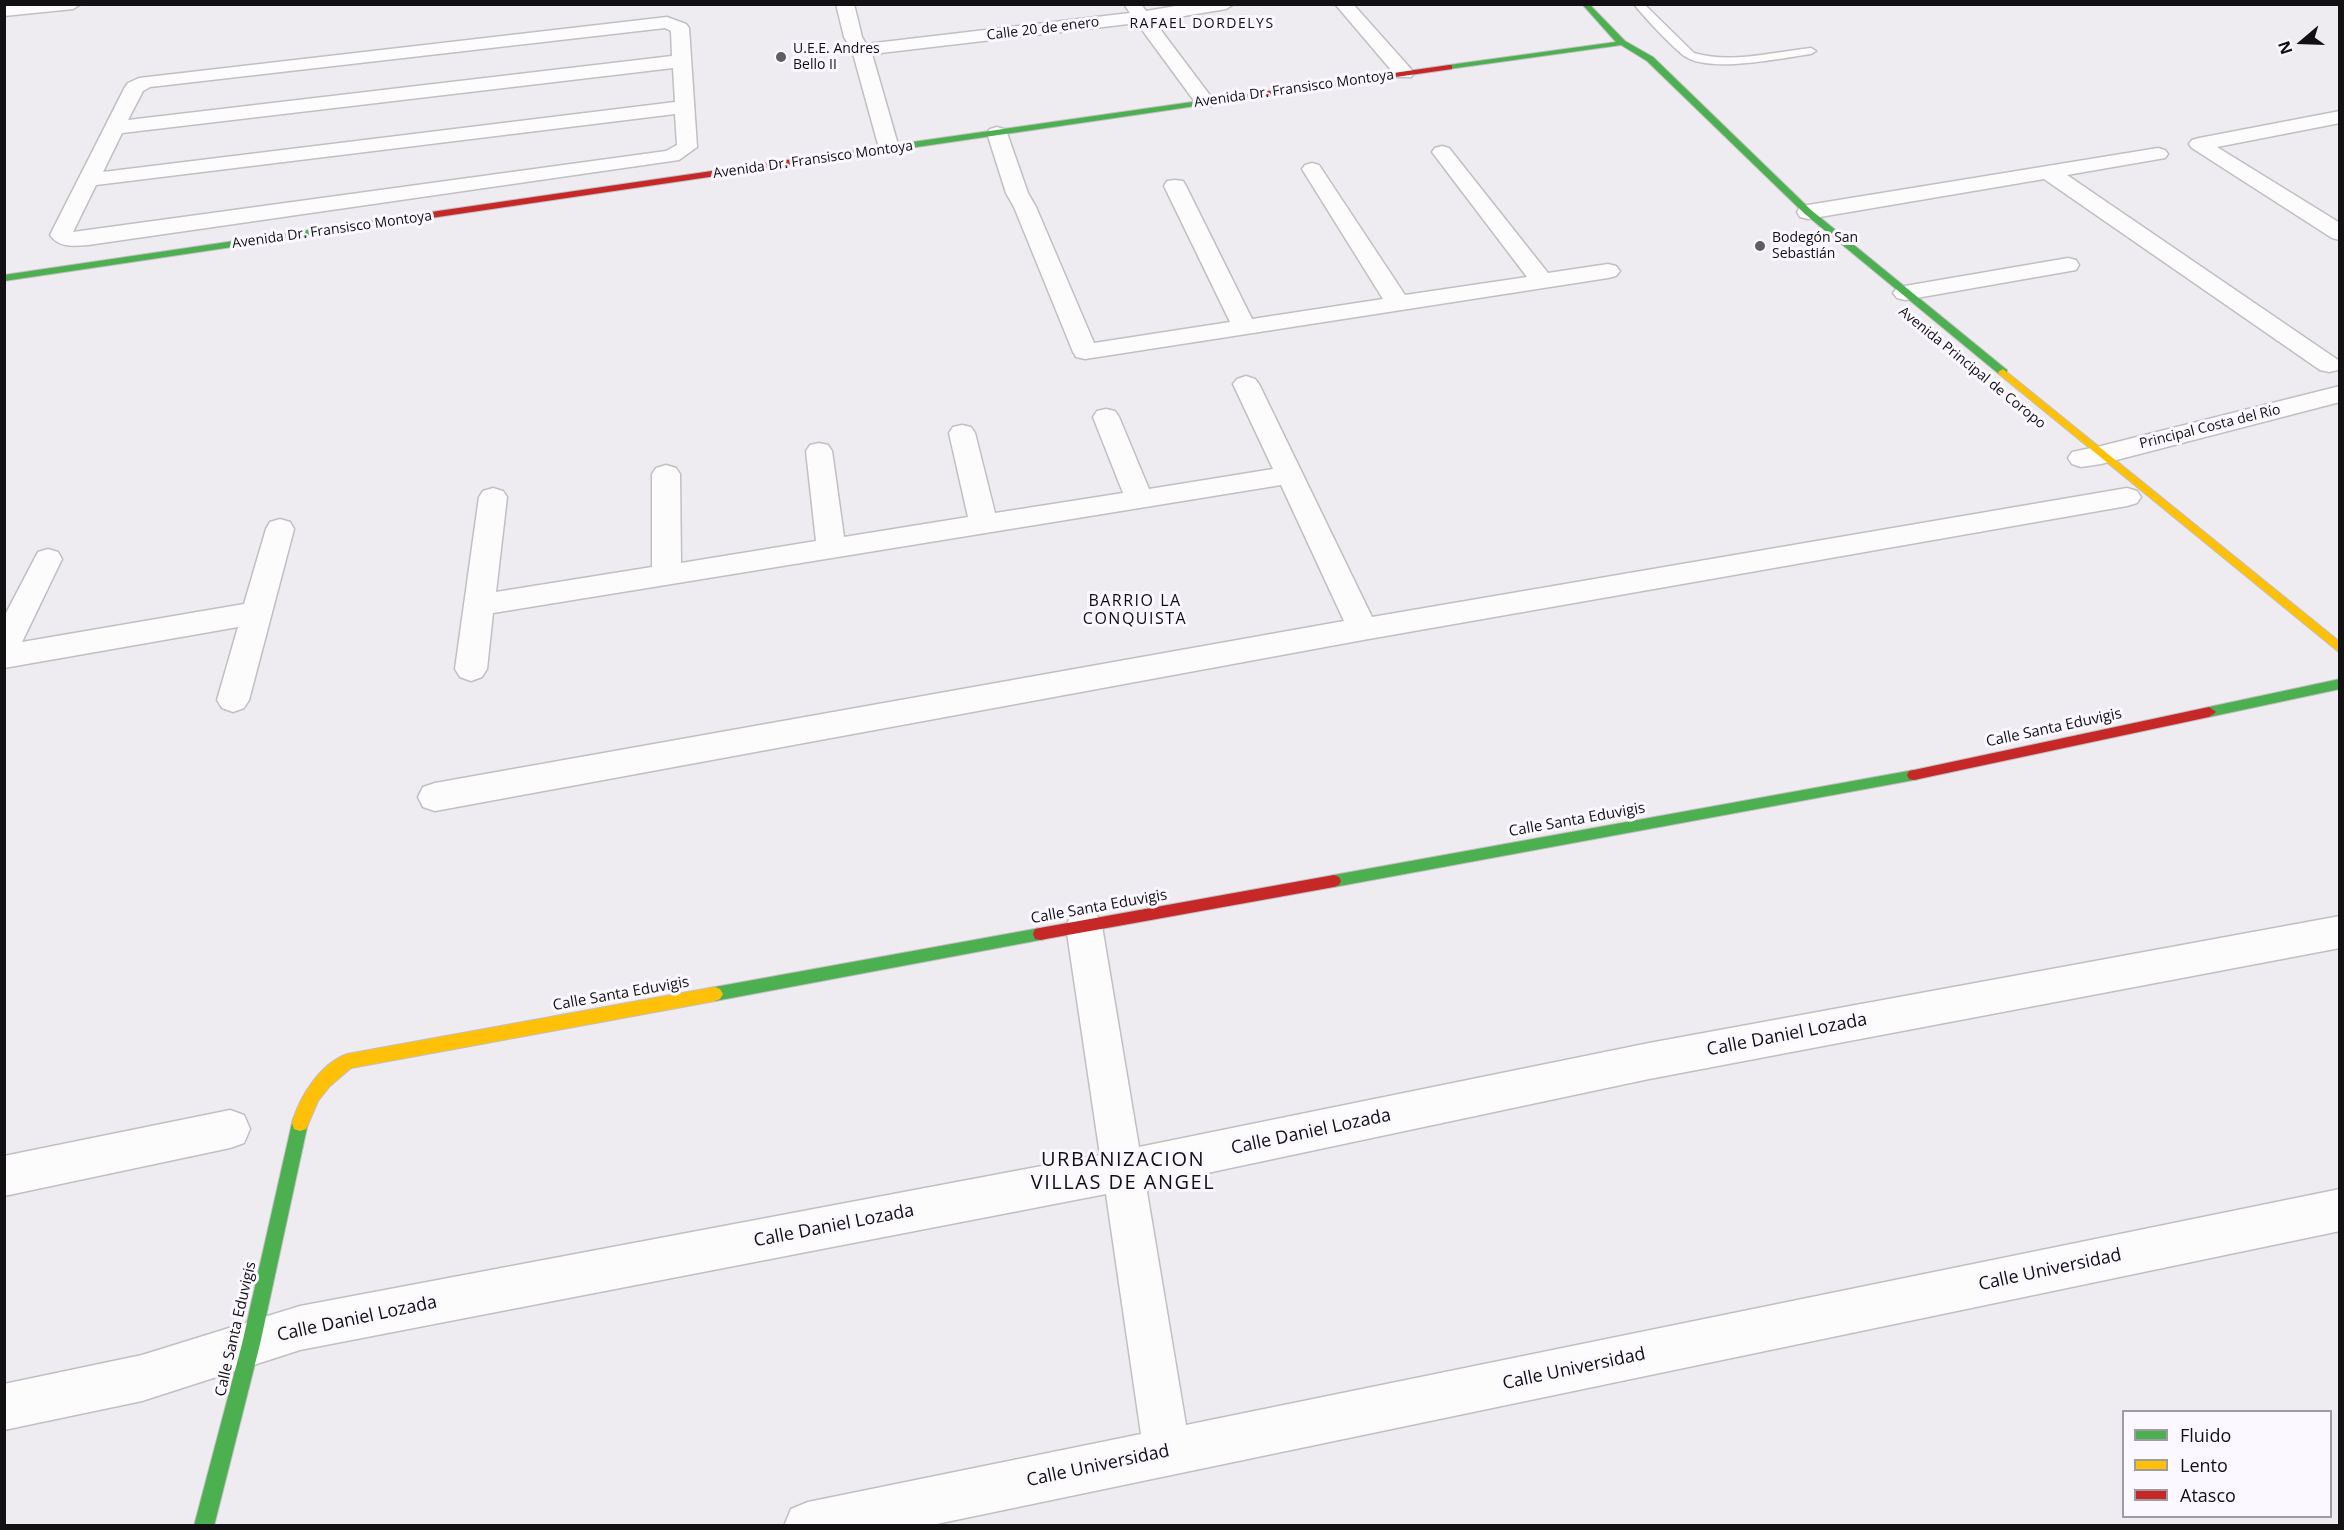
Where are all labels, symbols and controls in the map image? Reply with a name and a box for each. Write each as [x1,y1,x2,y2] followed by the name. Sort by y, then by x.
[2272,12,2332,72] north arrow
[986,14,1100,44] street label: Calle 20 de enero
[1129,16,1275,32] district label: RAFAEL DORDELYS
[2272,38,2298,58] text: N
[793,41,880,74] place label: U.E.E. Andres Bello II
[774,50,788,64] marker: U.E.E. Andres Bello II
[1193,67,1395,111] street label: Avenida Dr. Fransisco Montoya
[712,138,914,182] street label: Avenida Dr. Fransisco Montoya
[231,208,433,252] street label: Avenida Dr. Fransisco Montoya
[1772,230,1858,262] place label: Bodegón San Sebastián
[1753,239,1767,253] marker: Bodegón San Sebastián
[1895,303,2049,433] street label: Avenida Principal de Coropo
[2138,401,2282,453] street label: Principal Costa del Río
[1083,591,1187,629] district label: BARRIO LA CONQUISTA
[1985,705,2123,751] street label: Calle Santa Eduvigis
[1507,799,1647,841] street label: Calle Santa Eduvigis
[1029,886,1169,928] street label: Calle Santa Eduvigis
[551,973,691,1015] street label: Calle Santa Eduvigis
[1705,1009,1869,1061] street label: Calle Daniel Lozada
[1229,1105,1393,1159] street label: Calle Daniel Lozada
[1031,1148,1215,1195] district label: URBANIZACION VILLAS DE ANGEL
[752,1200,916,1252] street label: Calle Daniel Lozada
[1977,1244,2123,1296] street label: Calle Universidad
[212,1260,260,1398] street label: Calle Santa Eduvigis
[275,1292,439,1346] street label: Calle Daniel Lozada
[1501,1343,1647,1395] street label: Calle Universidad
[2122,1410,2332,1518] legend
[2180,1423,2231,1447] text: Fluido
[1025,1440,1171,1492] street label: Calle Universidad
[2180,1453,2228,1477] text: Lento
[2180,1483,2236,1507] text: Atasco

